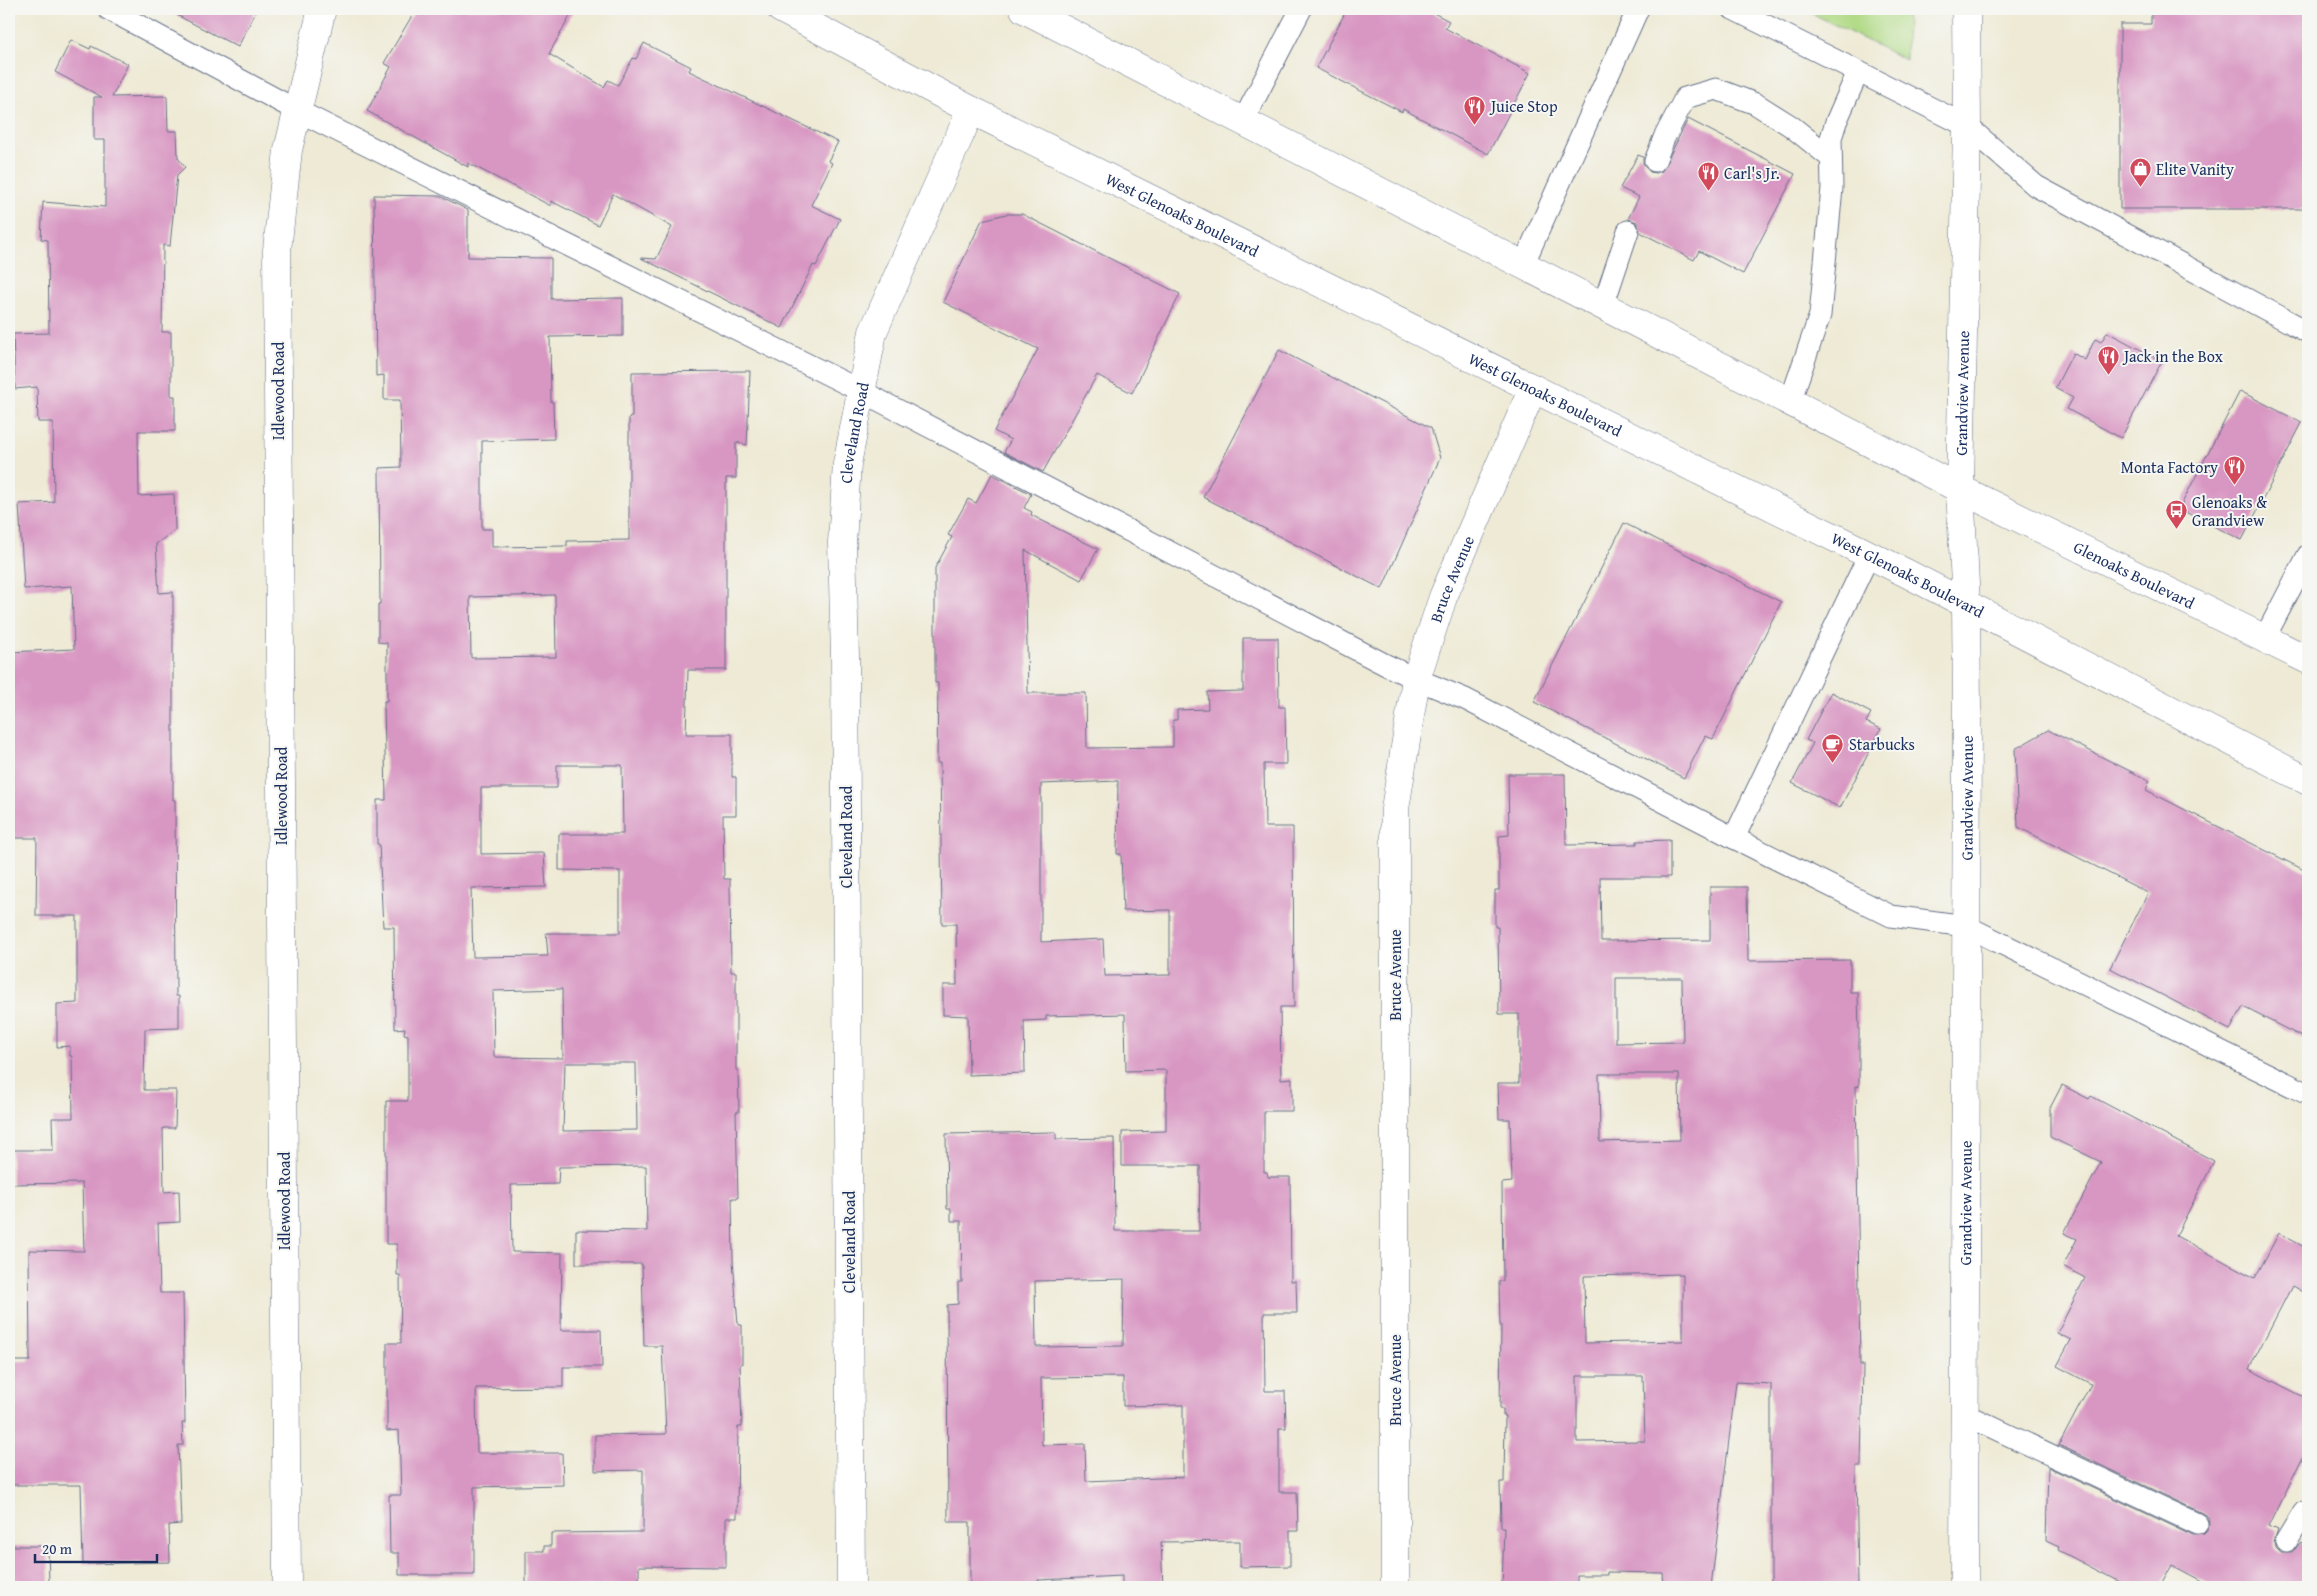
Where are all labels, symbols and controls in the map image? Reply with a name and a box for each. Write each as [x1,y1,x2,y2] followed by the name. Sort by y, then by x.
[1463,94,1487,125] restaurant icon: Juice Stop
[1489,94,1558,118] place label: Juice Stop
[2128,157,2152,188] shop icon: Elite Vanity
[2156,157,2234,181] place label: Elite Vanity
[1696,161,1720,192] restaurant icon: Carl's Jr.
[1724,161,1780,185] place label: Carl's Jr.
[1102,167,1264,263] street label: West Glenoaks Boulevard
[1949,330,1975,456] street label: Grandview Avenue
[266,341,290,440] street label: Idlewood Road
[2096,344,2120,375] restaurant icon: Jack in the Box
[2122,344,2224,368] place label: Jack in the Box
[1465,346,1626,443] street label: West Glenoaks Boulevard
[834,380,875,484] street label: Cleveland Road
[2121,455,2218,479] place label: Monta Factory
[2222,455,2246,486] restaurant icon: Monta Factory
[2192,490,2267,532] place label: Glenoaks & Grandview
[2164,499,2188,530] bus stop icon: Glenoaks & Grandview
[1827,526,1989,624] street label: West Glenoaks Boulevard
[1424,532,1480,625] street label: Bruce Avenue
[2070,535,2199,615] street label: Glenoaks Boulevard
[1821,732,1845,763] cafe icon: Starbucks
[1849,732,1915,756] place label: Starbucks
[1954,735,1979,861] street label: Grandview Avenue
[269,746,293,845] street label: Idlewood Road
[834,785,858,888] street label: Cleveland Road
[1383,929,1407,1021] street label: Bruce Avenue
[1953,1140,1978,1266] street label: Grandview Avenue
[272,1151,296,1250] street label: Idlewood Road
[837,1190,861,1293] street label: Cleveland Road
[1383,1334,1407,1426] street label: Bruce Avenue
[35,1531,158,1563] scale bar
[42,1538,73,1559] text: 20 m

